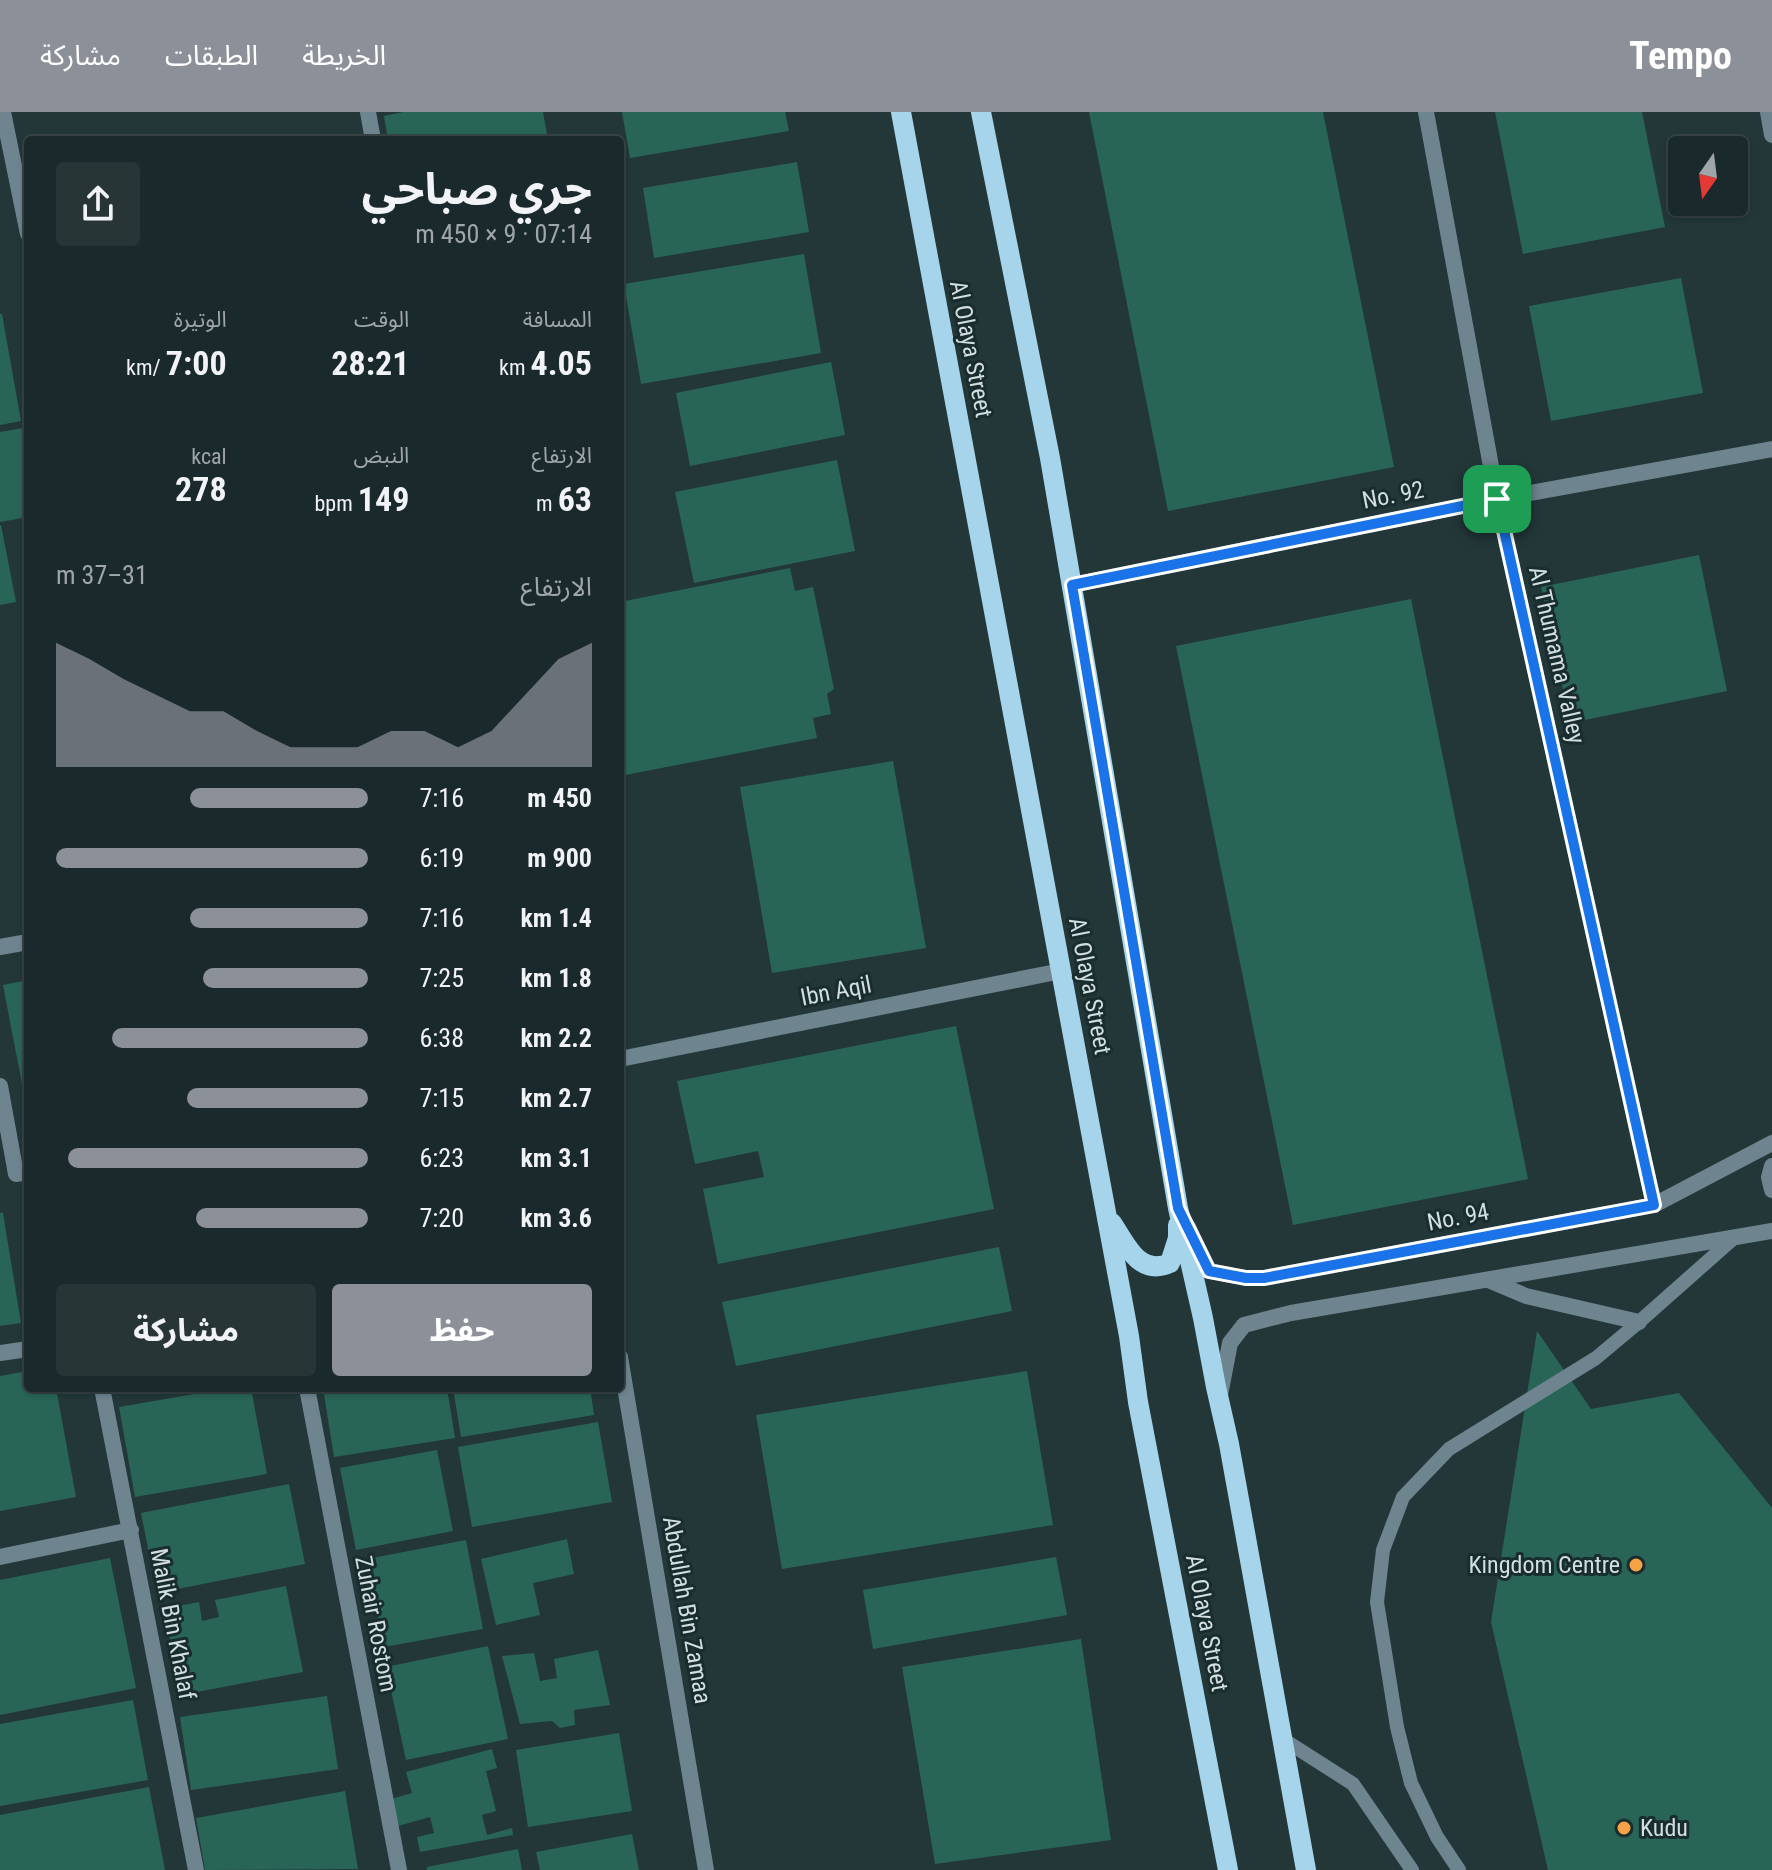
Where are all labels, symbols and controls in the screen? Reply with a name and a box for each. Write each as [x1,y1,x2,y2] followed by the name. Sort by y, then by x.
[1629,34,1732,78] text: Tempo
[40,39,121,72] text: مشاركة
[165,39,258,72] text: الطبقات
[302,39,386,72] text: الخريطة
[1668,136,1748,216] north arrow
[1668,136,1748,216] map controls
[56,162,140,246] button: share
[362,163,592,215] text: جري صباحي
[415,219,592,249] text: 07:14 · 9 × 450 m
[944,278,998,420] street label: Al Olaya Street
[174,307,227,332] text: الوتيرة
[354,307,409,332] text: الوقت
[523,307,592,332] text: المسافة
[166,343,227,383] text: 7:00
[331,343,409,383] text: 28:21
[531,343,592,383] text: 4.05
[126,355,166,380] text: /km
[499,355,531,380] text: km
[354,443,409,468] text: النبض
[532,443,592,468] text: الارتفاع
[191,444,227,469] text: kcal
[1463,465,1531,533] pin
[175,469,227,509] text: 278
[1360,475,1426,515] street label: No. 92
[1475,477,1519,521] icon: arrive
[358,479,409,519] text: 149
[558,479,592,519] text: 63
[314,491,358,516] text: bpm
[536,491,558,516] text: m
[56,560,148,590] text: 31–37 m
[1523,564,1591,746] street label: Al Thumama Valley
[521,572,592,602] text: الارتفاع
[419,783,464,813] text: 7:16
[527,783,592,813] text: 450 m
[419,843,464,873] text: 6:19
[527,843,592,873] text: 900 m
[419,903,464,933] text: 7:16
[520,903,592,933] text: 1.4 km
[1063,915,1117,1057] street label: Al Olaya Street
[419,963,464,993] text: 7:25
[520,963,592,993] text: 1.8 km
[798,970,874,1012] street label: Ibn Aqil
[419,1023,464,1053] text: 6:38
[520,1023,592,1053] text: 2.2 km
[419,1083,464,1113] text: 7:15
[520,1083,592,1113] text: 2.7 km
[419,1143,464,1173] text: 6:23
[520,1143,592,1173] text: 3.1 km
[1425,1197,1491,1237] street label: No. 94
[419,1203,464,1233] text: 7:20
[520,1203,592,1233] text: 3.6 km
[56,1284,316,1376] button: مشاركة
[332,1284,592,1376] button: حفظ
[657,1514,717,1706] street label: Abdullah Bin Zamaa
[145,1546,201,1702] street label: Malik Bin Khalaf
[1468,1551,1620,1579] place label: Kingdom Centre
[1180,1552,1234,1694] street label: Al Olaya Street
[349,1554,403,1694] street label: Zuhair Rostom
[1627,1556,1645,1574] marker: Kingdom Centre
[1640,1814,1688,1842] place label: Kudu
[1615,1819,1633,1837] marker: Kudu

